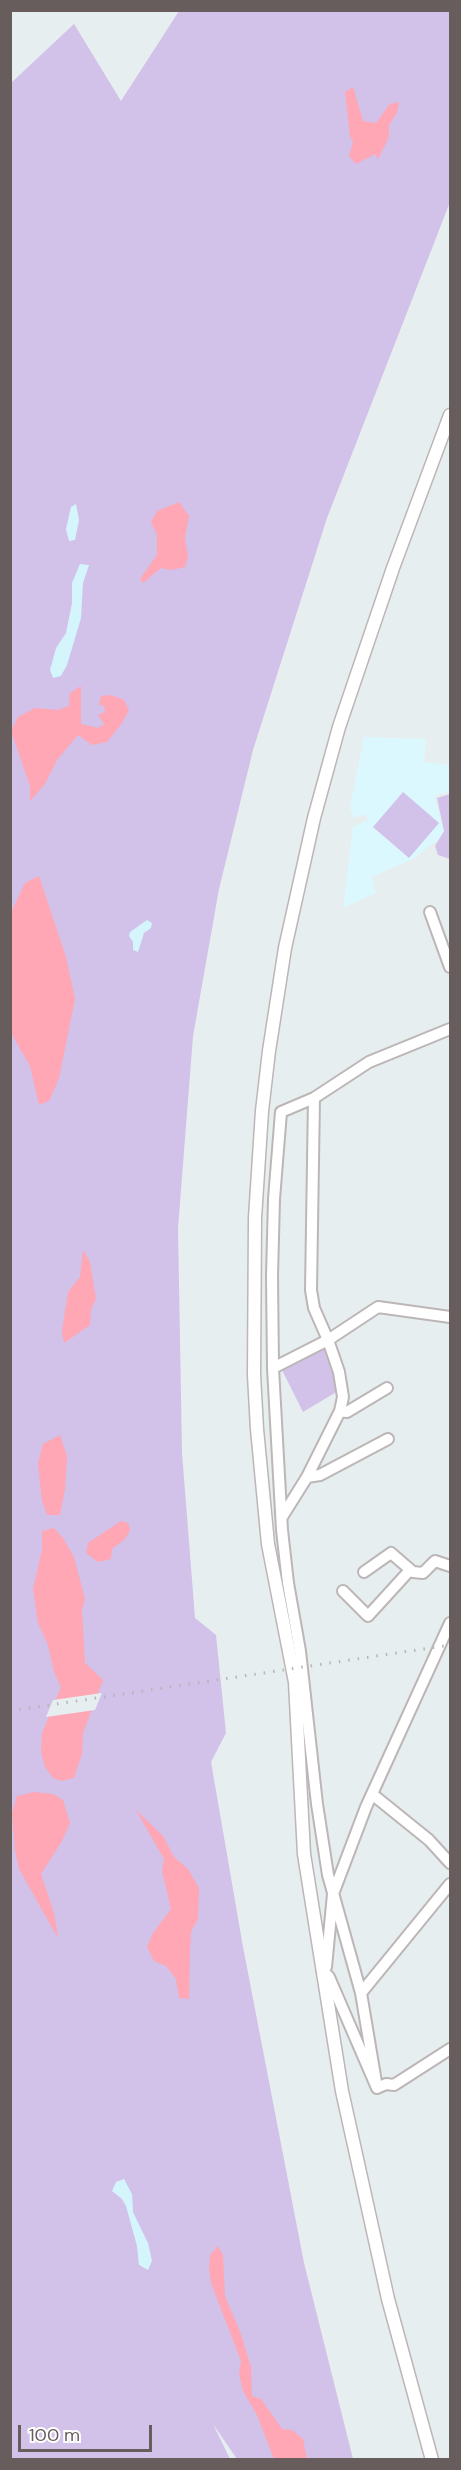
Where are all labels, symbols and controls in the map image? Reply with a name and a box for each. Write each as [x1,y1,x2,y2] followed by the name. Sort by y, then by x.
[21,2413,154,2451] scale bar
[29,2423,80,2447] text: 100 m

